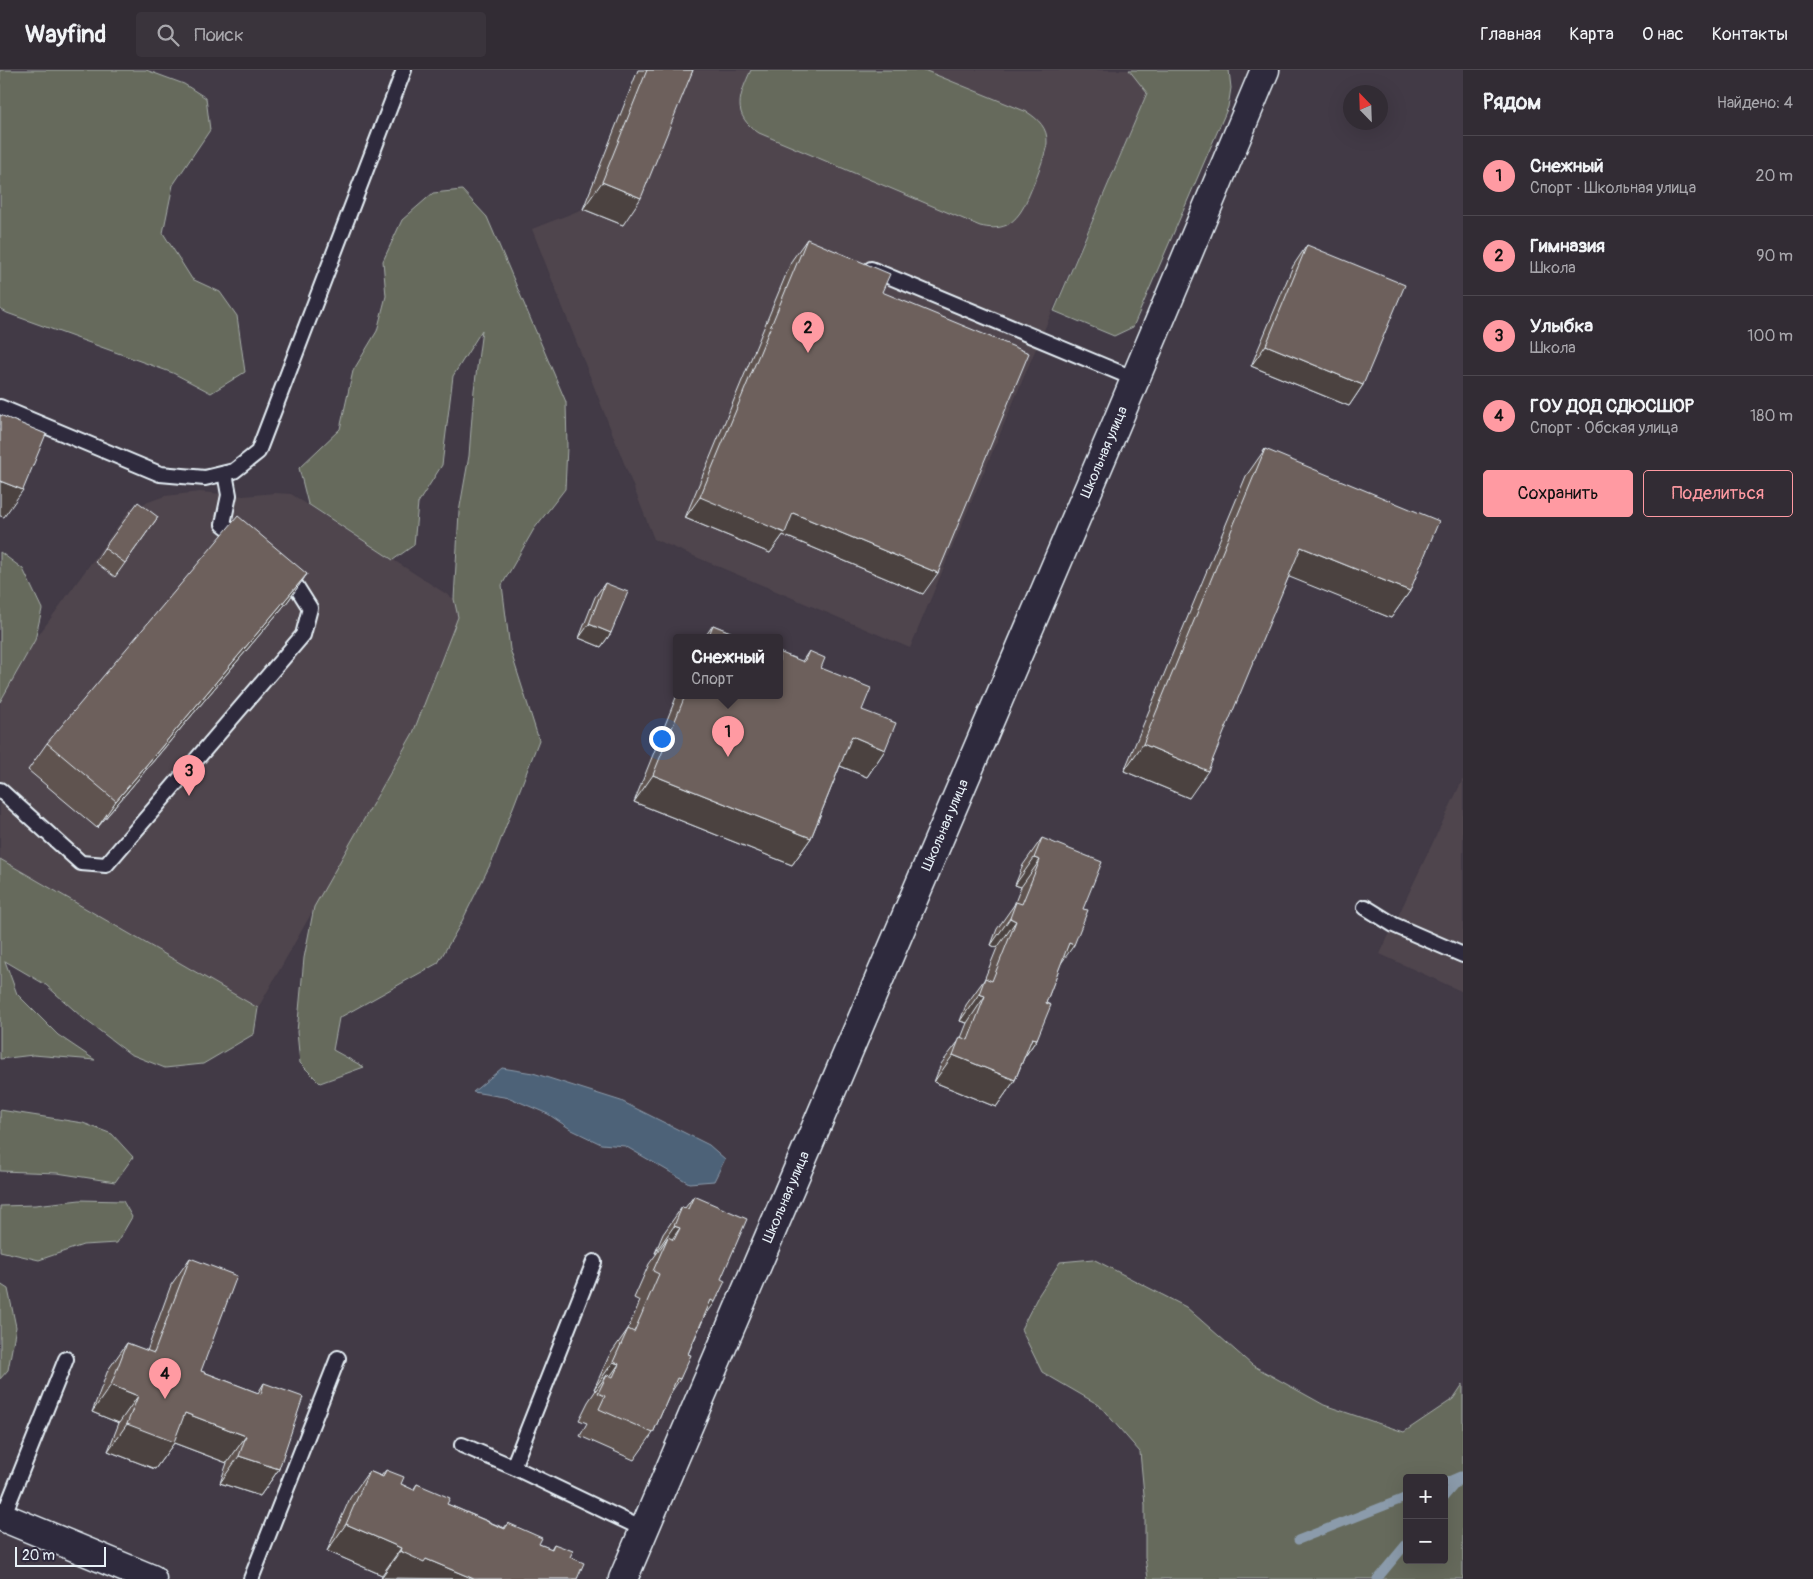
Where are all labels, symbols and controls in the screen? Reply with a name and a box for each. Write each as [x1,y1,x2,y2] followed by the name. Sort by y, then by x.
[136,12,486,57] search box
[25,20,106,49] text: Wayfind
[154,21,182,49] icon: search
[194,23,244,47] text: Поиск
[1480,23,1541,46] text: Главная
[1569,23,1614,46] text: Карта
[1642,23,1684,46] text: О нас
[1712,23,1788,46] text: Контакты
[1343,85,1388,130] north arrow
[1483,89,1541,116] text: Рядом
[1717,93,1793,113] text: Найдено: 4
[1530,154,1604,178] text: Снежный
[1496,166,1502,186] text: 1
[1755,166,1793,186] text: 20 m
[1530,178,1696,198] text: Спорт · Школьная улица
[1530,234,1605,258] text: Гимназия
[1495,246,1503,266] text: 2
[1756,246,1793,266] text: 90 m
[1530,258,1576,278] text: Школа
[792,312,824,353] pin: 2
[1530,314,1593,338] text: Улыбка
[1495,326,1503,346] text: 3
[1747,326,1793,346] text: 100 m
[1530,338,1576,358] text: Школа
[1530,394,1694,418] text: ГОУ ДОД СДЮСШОР
[1077,404,1131,500] street label: Школьная улица
[1494,406,1504,426] text: 4
[1750,406,1793,426] text: 180 m
[1530,418,1678,438] text: Спорт · Обская улица
[1483,470,1633,517] button: Сохранить
[1643,470,1793,517] button: Поделиться
[673,634,783,699] popup
[691,645,765,669] text: Снежный
[691,669,733,689] text: Спорт
[712,716,744,757] pin: 1
[649,726,675,752] your location
[173,755,205,796] pin: 3
[918,777,972,873] street label: Школьная улица
[759,1149,813,1245] street label: Школьная улица
[149,1358,181,1399] pin: 4
[1403,1474,1448,1564] map controls
[1403,1474,1448,1519] button: +
[1403,1519,1448,1564] button: −
[15,1544,106,1567] scale bar
[22,1547,55,1564] text: 20 m

